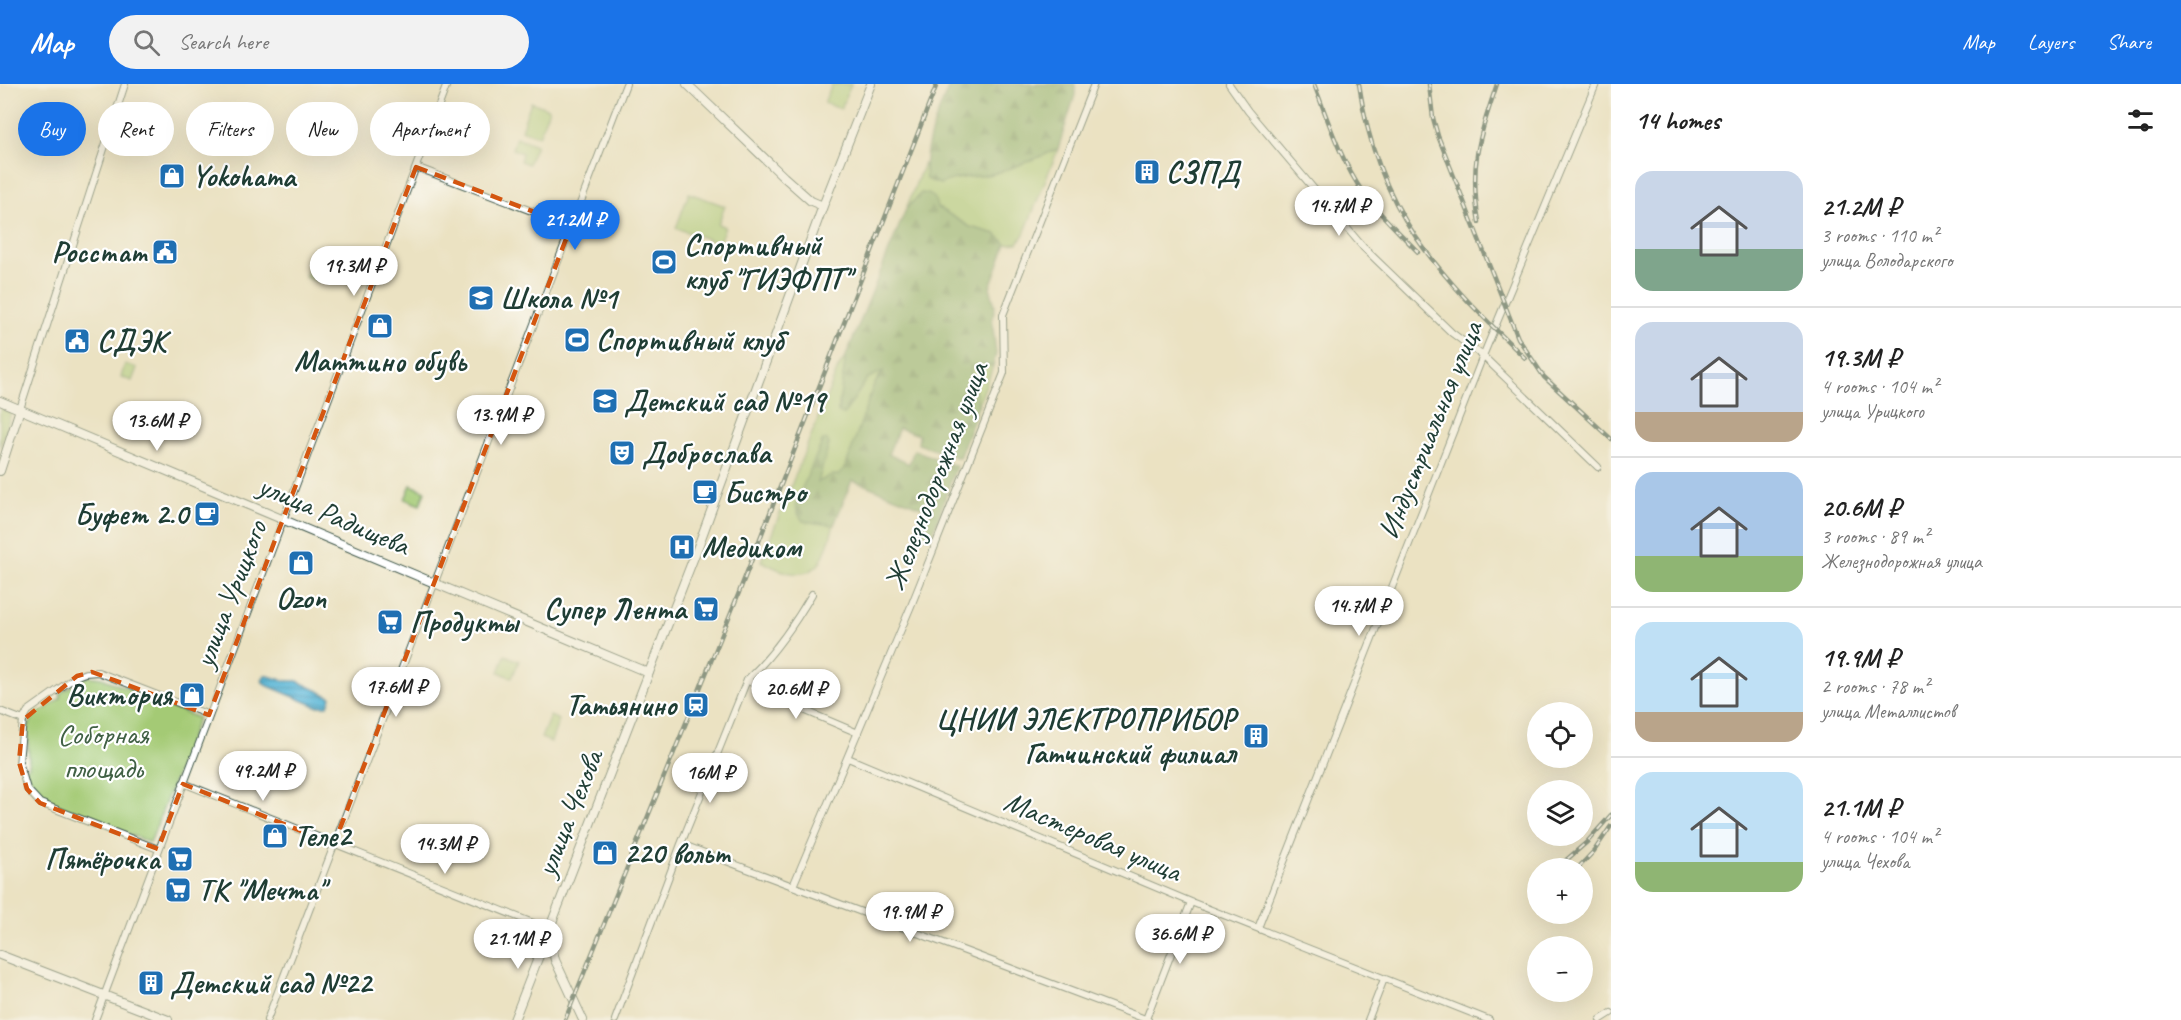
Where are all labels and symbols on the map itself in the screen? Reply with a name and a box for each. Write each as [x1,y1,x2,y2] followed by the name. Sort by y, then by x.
[1166,153,1242,191] place label: СЗПД
[192,157,298,195] place label: Yokohama
[1132,157,1162,187] building icon: СЗПД
[157,161,187,191] shop icon: Yokohama
[1284,186,1394,237] pin: 14.7M ₽
[520,200,630,251] pin: 21.2M ₽
[684,226,857,298] place label: Спортивный клуб "ГИЭФПТ"
[52,233,149,271] place label: Росстат
[150,237,180,267] public building icon: Росстат
[299,246,409,297] pin: 19.3M ₽
[649,247,679,277] sports icon: Спортивный клуб "ГИЭФПТ"
[500,279,621,317] place label: Школа №1
[466,283,496,313] school or university icon: Школа №1
[365,311,395,341] shop icon: Маттино обувь
[1369,314,1492,544] street label: Индустриальная улица
[596,321,790,359] place label: Спортивный клуб
[97,322,172,360] place label: СДЭК
[562,325,592,355] sports icon: Спортивный клуб
[62,326,92,356] public building icon: СДЭК
[294,342,468,381] place label: Маттино обувь
[875,355,998,595] street label: Железнодорожная улица
[624,382,829,420] place label: Детский сад №19
[590,386,620,416] school or university icon: Детский сад №19
[446,395,556,446] pin: 13.9M ₽
[102,401,212,452] pin: 13.6M ₽
[642,434,773,472] place label: Доброслава
[607,438,637,468] theatre icon: Доброслава
[251,465,417,565] street label: улица Радищева
[724,473,809,511] place label: Бистро
[690,477,720,507] cafe icon: Бистро
[74,495,191,533] place label: Буфет 2.0
[192,499,222,529] cafe icon: Буфет 2.0
[184,514,276,675] street label: улица Урицкого
[702,528,803,566] place label: Медиком
[667,532,697,562] hospital icon: Медиком
[286,548,316,578] shop icon: Ozon
[276,579,327,617] place label: Ozon
[1304,586,1414,637] pin: 14.7M ₽
[544,590,689,628] place label: Супер Лента
[691,594,721,624] supermarket icon: Супер Лента
[410,603,521,642] place label: Продукты
[375,607,405,637] supermarket icon: Продукты
[341,667,451,718] pin: 17.6M ₽
[741,669,851,720] pin: 20.6M ₽
[67,676,174,714] place label: Виктория
[177,680,207,710] shop icon: Виктория
[566,686,678,724] place label: Татьянино
[681,690,711,720] station icon: Татьянино
[935,700,1239,772] place label: ЦНИИ ЭЛЕКТРОПРИБОР Гатчинский филиал
[57,715,150,787] park label: Соборная площадь
[1241,721,1271,751] building icon: ЦНИИ ЭЛЕКТРОПРИБОР Гатчинский филиал
[526,742,612,883] street label: улица Чехова
[208,751,318,802] pin: 49.2M ₽
[668,753,752,804] pin: 16M ₽
[999,782,1189,891] street label: Мастеровая улица
[294,817,353,855] place label: Теле2
[260,821,290,851] shop icon: Теле2
[390,824,500,875] pin: 14.3M ₽
[624,834,732,872] place label: 220 вольт
[590,838,620,868] shop icon: 220 вольт
[45,840,162,878] place label: Пятёрочка
[165,844,195,874] supermarket icon: Пятёрочка
[198,871,331,909] place label: ТК "Мечта"
[163,875,193,905] supermarket icon: ТК "Мечта"
[855,892,965,943] pin: 19.9M ₽
[1125,914,1235,965] pin: 36.6M ₽
[463,919,573,970] pin: 21.1M ₽
[170,964,374,1002] place label: Детский сад №22
[136,968,166,998] building icon: Детский сад №22

